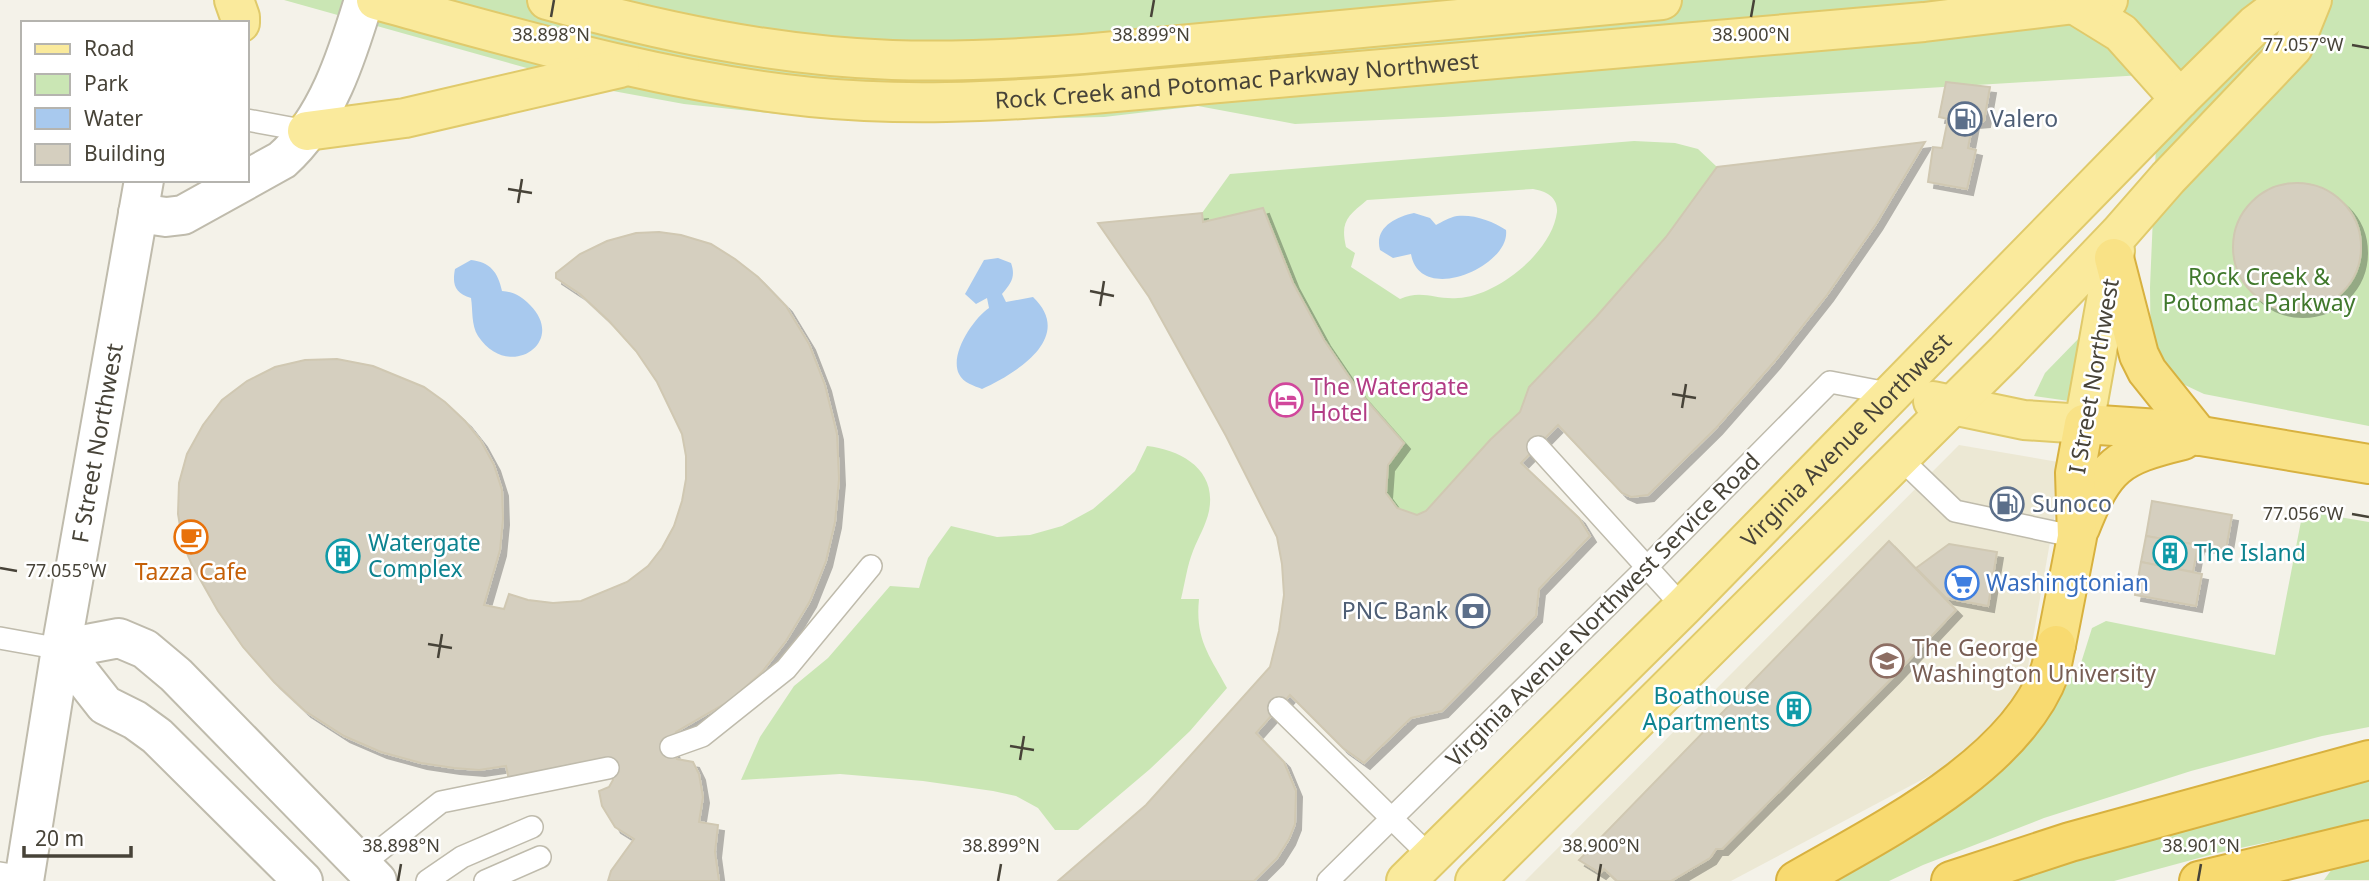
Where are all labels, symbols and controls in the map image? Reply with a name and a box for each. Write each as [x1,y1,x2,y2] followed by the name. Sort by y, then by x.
[21,21,248,182] legend
[512,22,590,46] text: 38.898°N
[1112,22,1190,46] text: 38.899°N
[1712,22,1790,46] text: 38.900°N
[2263,32,2344,56] text: 77.057°W
[84,34,134,62] text: Road
[994,44,1480,115] street label: Rock Creek and Potomac Parkway Northwest
[84,69,129,97] text: Park
[1946,100,1984,138] fuel station icon: Valero
[1990,102,2058,134] place label: Valero
[84,104,143,132] text: Water
[84,139,166,167] text: Building
[2163,260,2356,318] park label: Rock Creek & Potomac Parkway
[2060,276,2126,476] street label: I Street Northwest
[1733,325,1958,554] street label: Virginia Avenue Northwest
[63,341,130,545] street label: F Street Northwest
[1310,370,1469,428] place label: The Watergate Hotel
[1267,381,1305,419] hotel icon: The Watergate Hotel
[1438,445,1767,774] street label: Virginia Avenue Northwest Service Road
[1988,485,2026,523] fuel station icon: Sunoco
[2032,487,2112,519] place label: Sunoco
[2263,501,2344,525] text: 77.056°W
[172,518,210,556] cafe icon: Tazza Cafe
[368,526,481,584] place label: Watergate Complex
[2151,534,2189,572] building icon: The Island
[2194,536,2306,568] place label: The Island
[324,537,362,575] building icon: Watergate Complex
[135,555,247,587] place label: Tazza Cafe
[26,558,107,582] text: 77.055°W
[1943,564,1981,602] supermarket icon: Washingtonian
[1986,566,2149,598] place label: Washingtonian
[1454,592,1492,630] bank icon: PNC Bank
[1342,594,1449,626] place label: PNC Bank
[1912,631,2156,689] place label: The George Washington University
[1868,642,1906,680] school or university icon: The George Washington University
[1642,679,1770,737] place label: Boathouse Apartments
[1775,690,1813,728] building icon: Boathouse Apartments
[24,814,131,858] scale bar
[35,824,84,852] text: 20 m
[362,833,440,857] text: 38.898°N
[962,833,1040,857] text: 38.899°N
[1562,833,1640,857] text: 38.900°N
[2162,833,2240,857] text: 38.901°N

